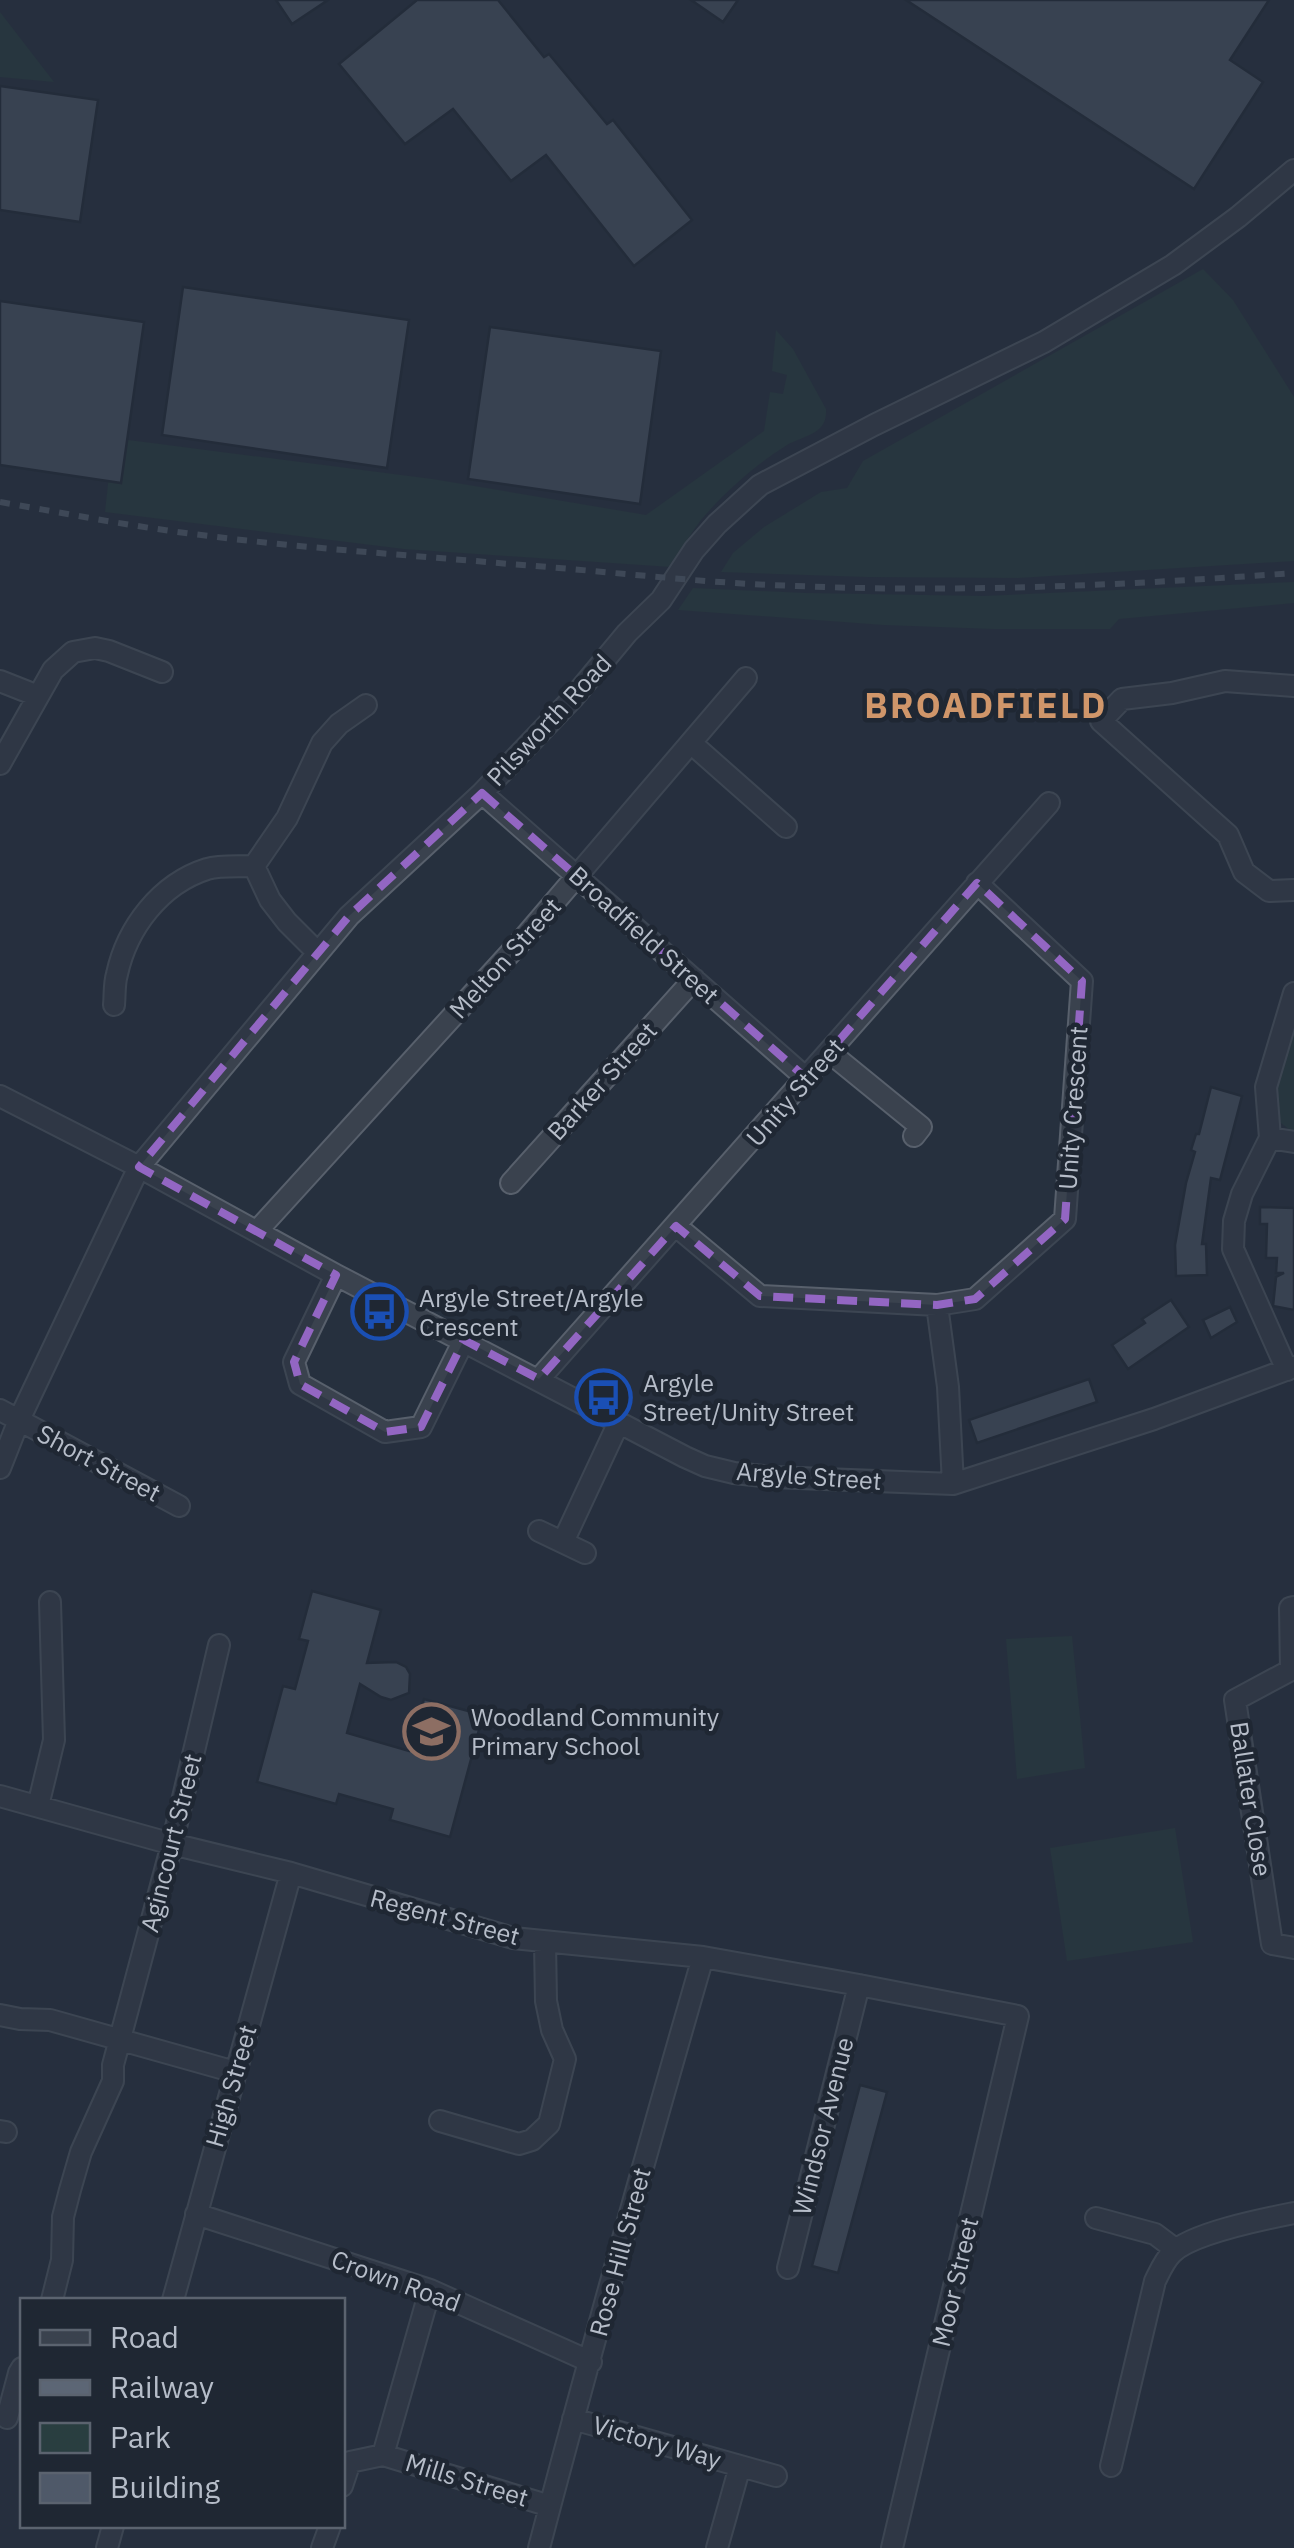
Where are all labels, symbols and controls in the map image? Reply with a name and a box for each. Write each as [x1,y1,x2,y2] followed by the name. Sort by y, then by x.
[479,647,618,793] street label: Pilsworth Road
[864,682,1108,728] district label: BROADFIELD
[562,858,726,1011] street label: Broadfield Street
[441,890,568,1025] street label: Melton Street
[540,1014,664,1147] street label: Barker Street
[1050,1025,1095,1191] street label: Unity Crescent
[738,1031,851,1153] street label: Unity Street
[419,1281,644,1343] place label: Argyle Street/Argyle Crescent
[350,1282,410,1342] bus stop icon: Argyle Street/Argyle Crescent
[643,1366,854,1428] place label: Argyle Street/Unity Street
[574,1367,634,1427] bus stop icon: Argyle Street/Unity Street
[32,1416,167,1509] street label: Short Street
[735,1454,883,1497] street label: Argyle Street
[471,1700,720,1762] place label: Woodland Community Primary School
[402,1701,462,1761] school or university icon: Woodland Community Primary School
[1223,1719,1280,1879] street label: Ballater Close
[132,1750,209,1936] street label: Agincourt Street
[367,1881,524,1952] street label: Regent Street
[197,2021,264,2151] street label: High Street
[784,2034,861,2218] street label: Windsor Avenue
[581,2164,658,2340] street label: Rose Hill Street
[924,2214,985,2350] street label: Moor Street
[327,2242,465,2319] street label: Crown Road
[20,2298,345,2528] legend
[110,2317,179,2356] text: Road
[110,2367,214,2406] text: Railway
[589,2407,726,2476] street label: Victory Way
[110,2417,171,2456] text: Park
[402,2445,533,2514] street label: Mills Street
[110,2467,220,2506] text: Building

